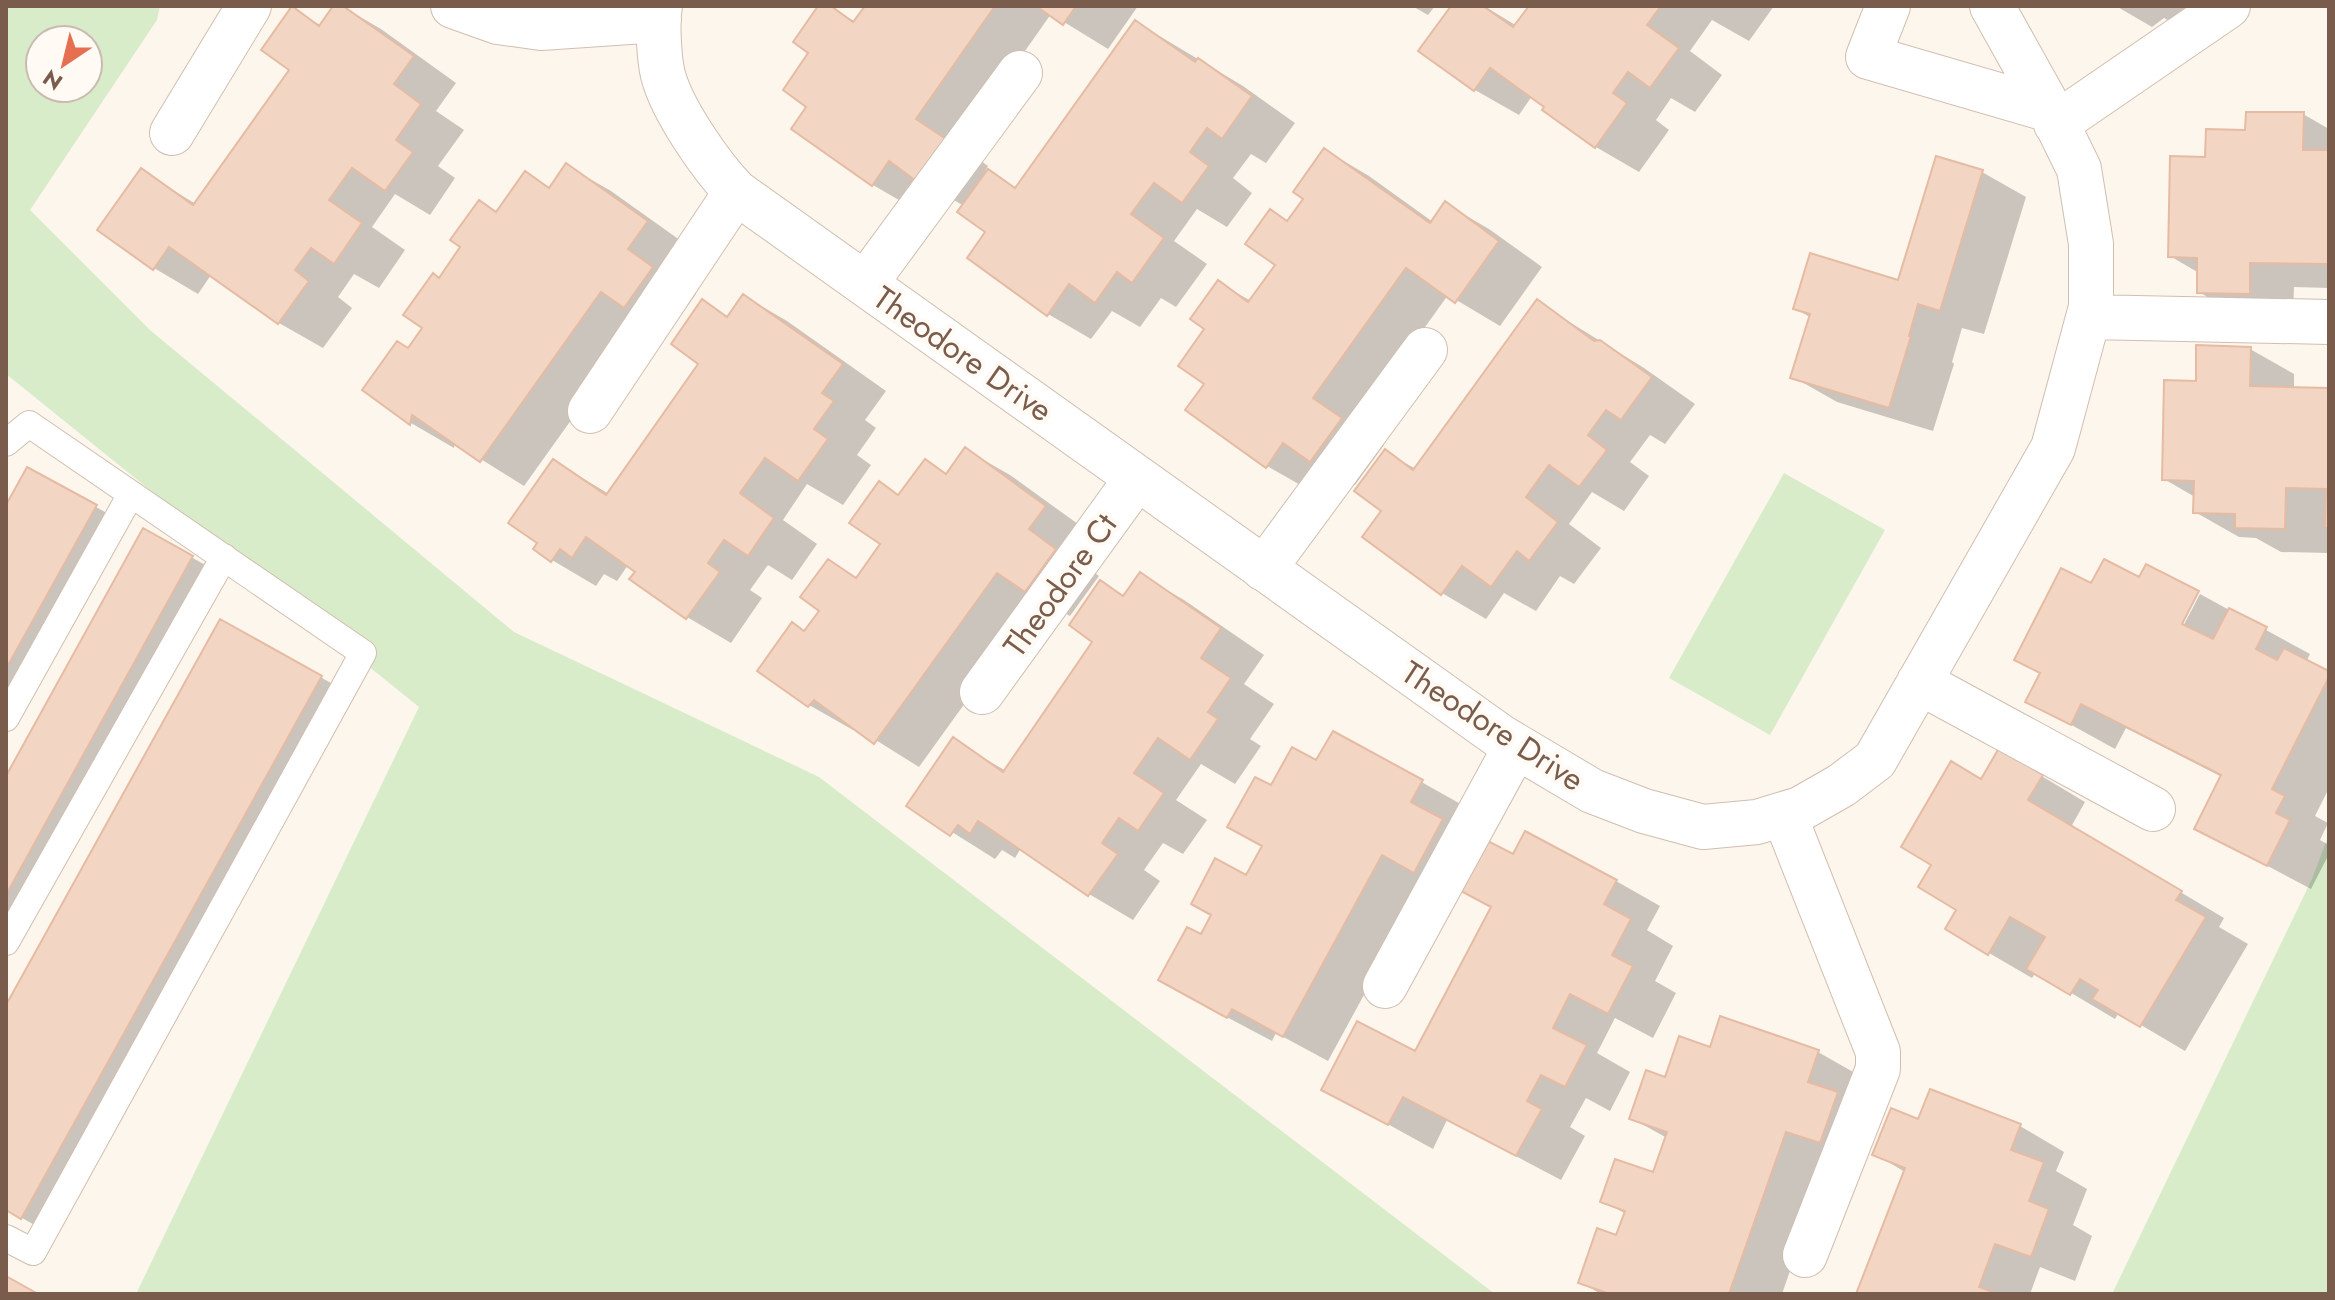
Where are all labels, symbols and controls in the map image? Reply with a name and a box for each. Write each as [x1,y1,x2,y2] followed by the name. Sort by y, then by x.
[24,24,104,104] north arrow
[36,62,69,98] text: N
[864,275,1062,433] street label: Theodore Drive
[992,503,1128,666] street label: Theodore Ct
[1393,650,1593,802] street label: Theodore Drive

